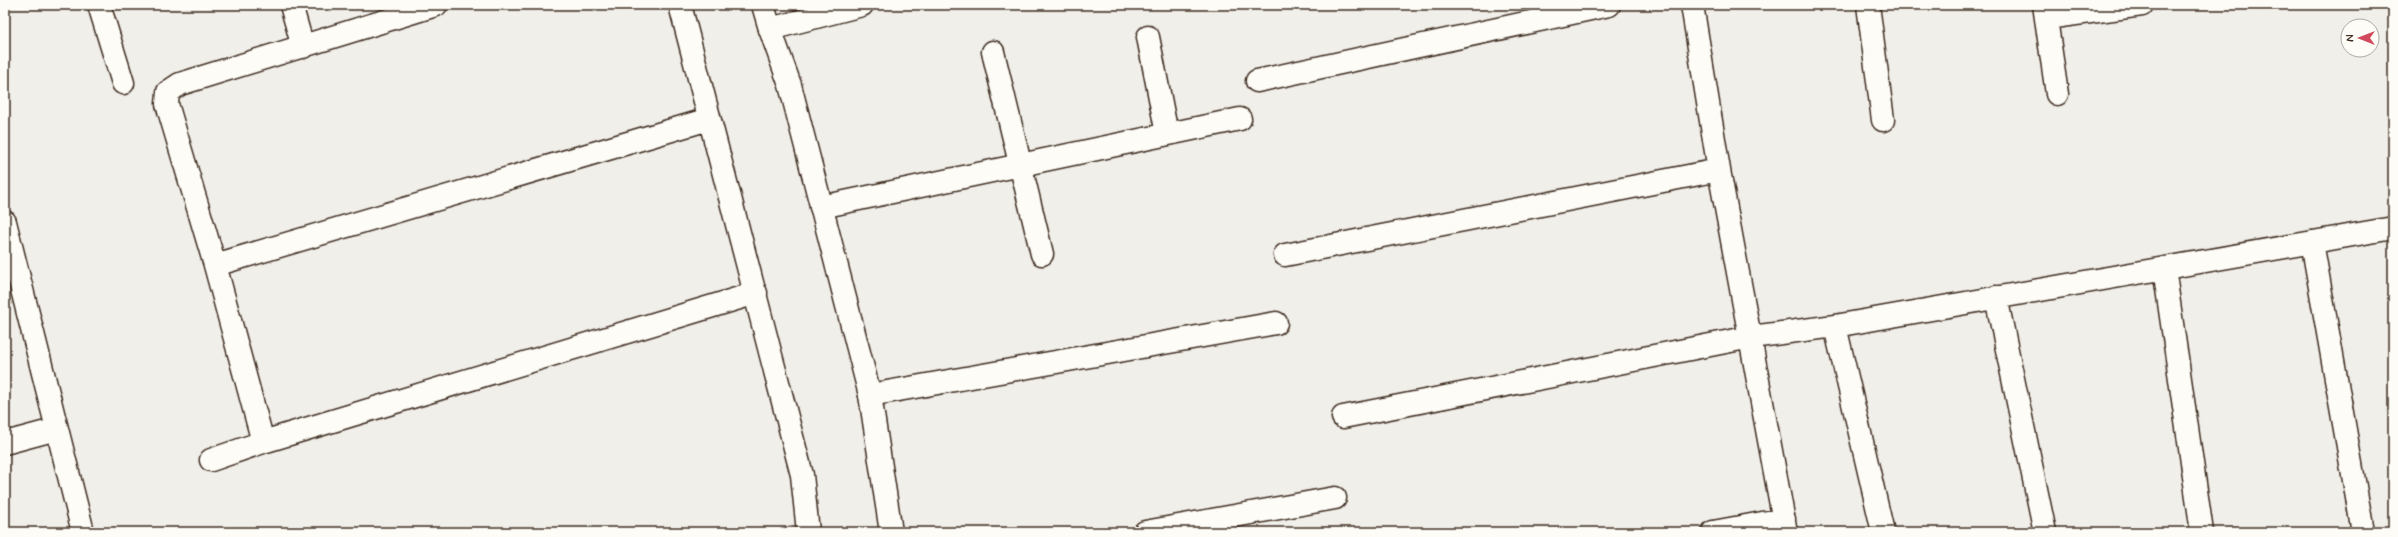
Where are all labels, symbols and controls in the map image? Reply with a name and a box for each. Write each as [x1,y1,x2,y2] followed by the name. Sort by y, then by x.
[2340,18,2380,58] north arrow
[2344,34,2358,42] text: N

